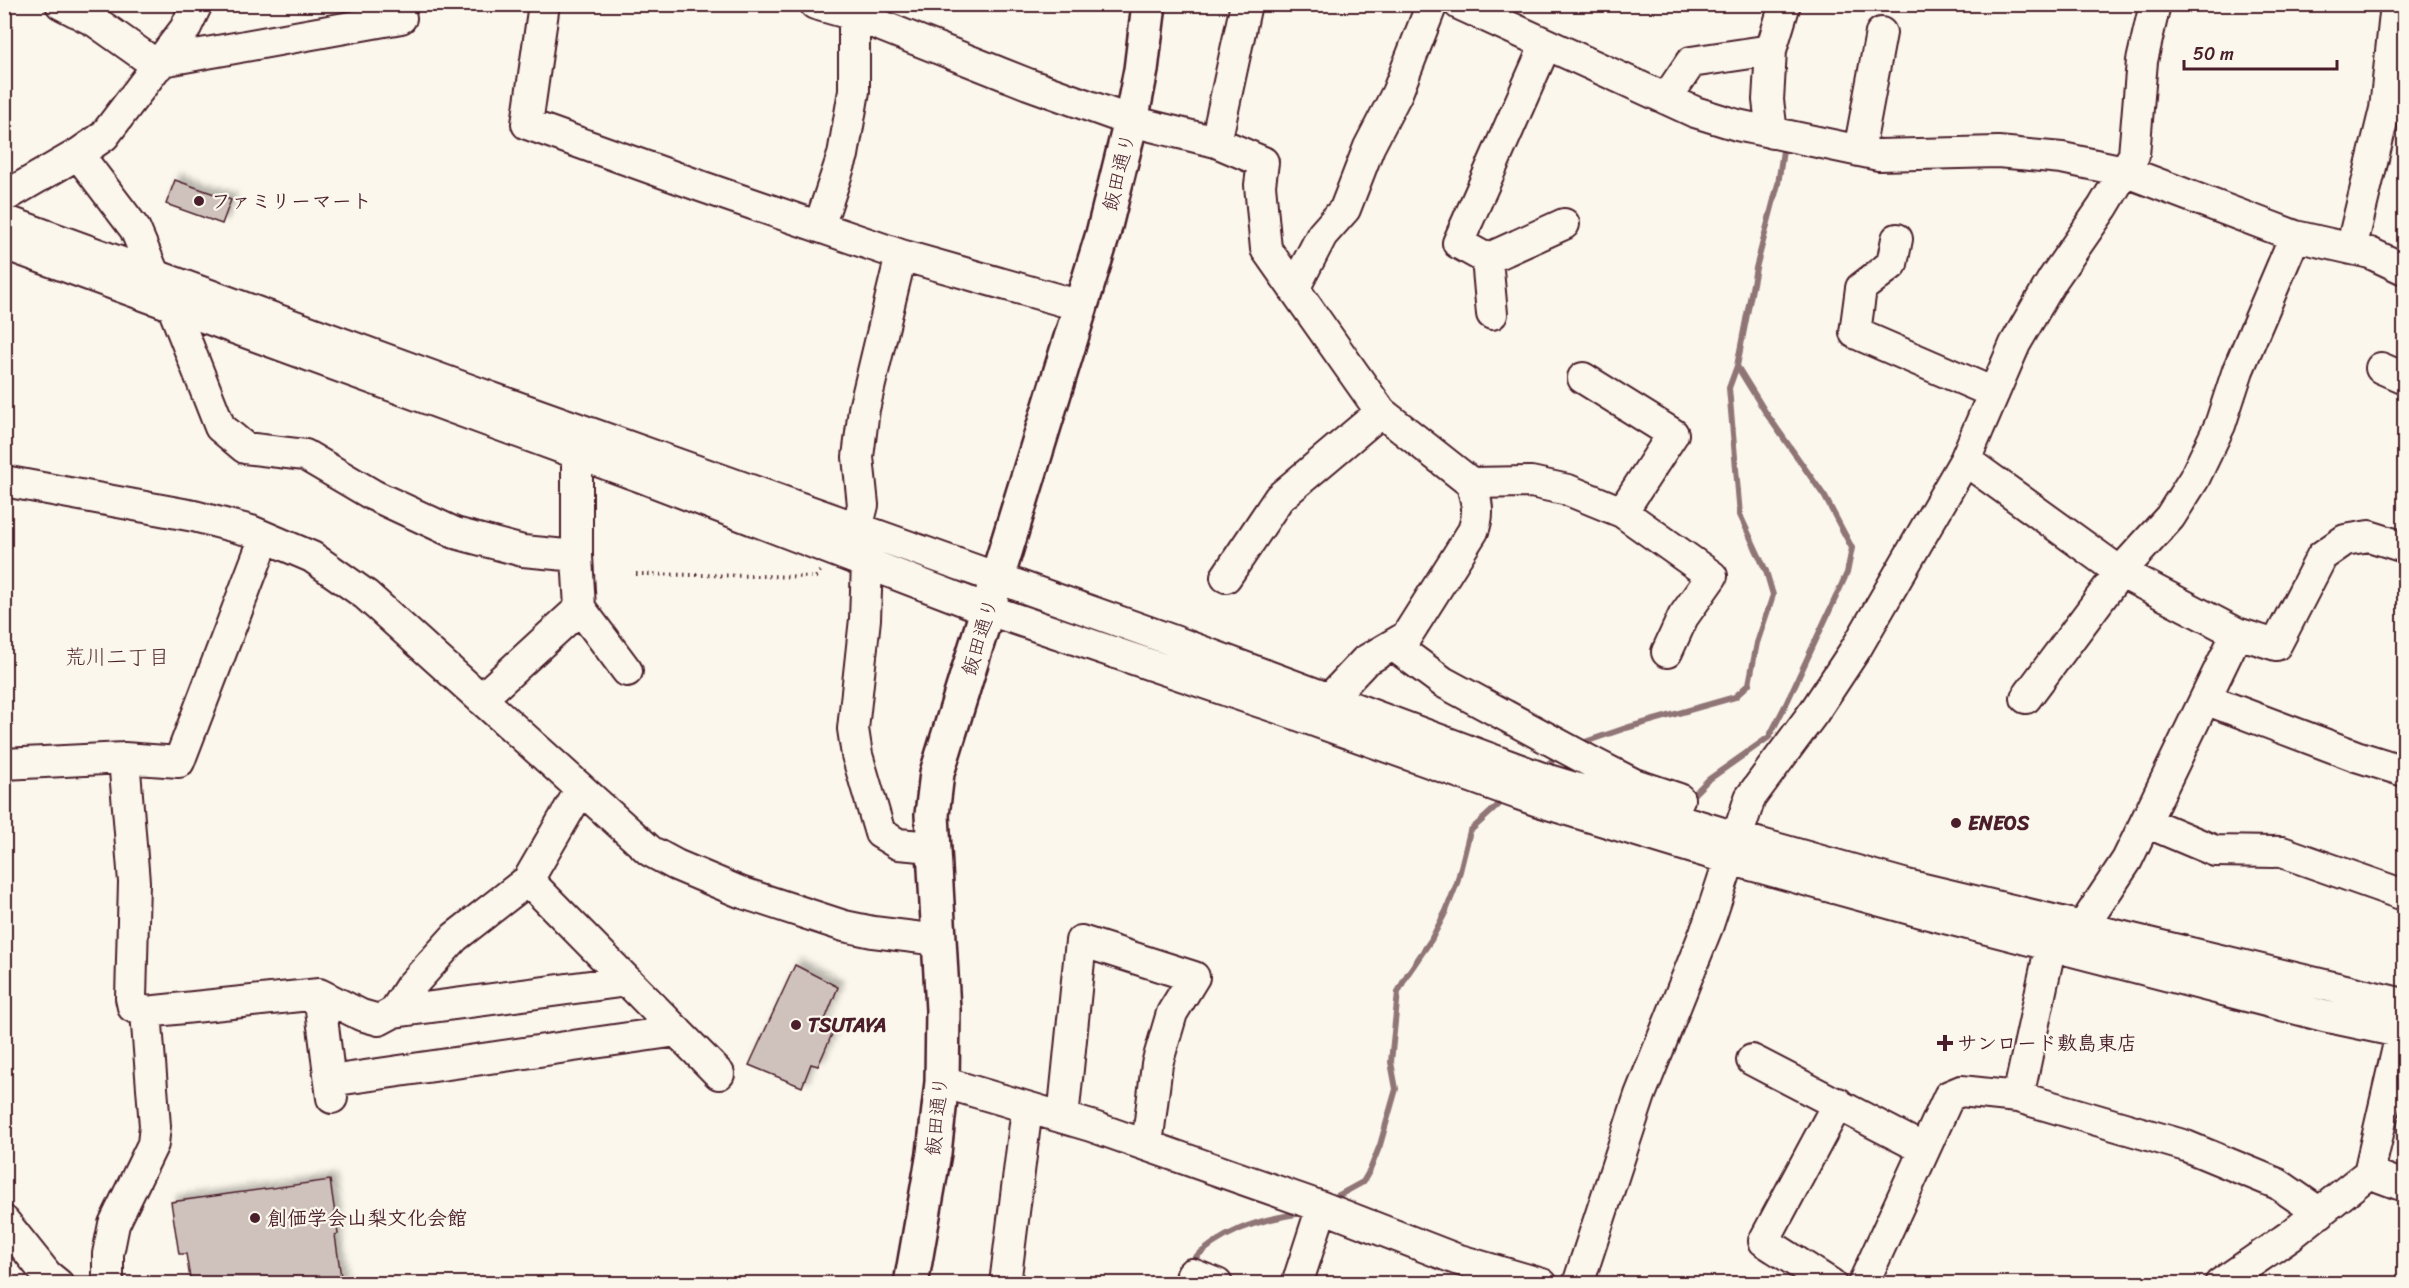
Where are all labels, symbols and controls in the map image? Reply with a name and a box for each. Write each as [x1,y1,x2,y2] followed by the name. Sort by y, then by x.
[2184,33,2337,71] scale bar
[2193,38,2234,70] text: 50 m
[1092,129,1146,215] street label: 飯田通り
[211,184,372,219] place label: ファミリーマート
[192,194,206,208] marker: ファミリーマート
[952,594,1008,680] street label: 飯田通り
[65,638,170,676] district label: 荒川二丁目
[1968,806,2030,841] place label: ENEOS
[1949,816,1963,830] marker: ENEOS
[808,1008,886,1043] place label: TSUTAYA
[789,1018,803,1032] marker: TSUTAYA
[1957,1026,2137,1061] place label: サンロード敷島東店
[1938,1036,1952,1050] marker: サンロード敷島東店
[915,1074,959,1158] street label: 飯田通り
[267,1201,467,1236] place label: 創価学会山梨文化会館
[248,1211,262,1225] marker: 創価学会山梨文化会館

